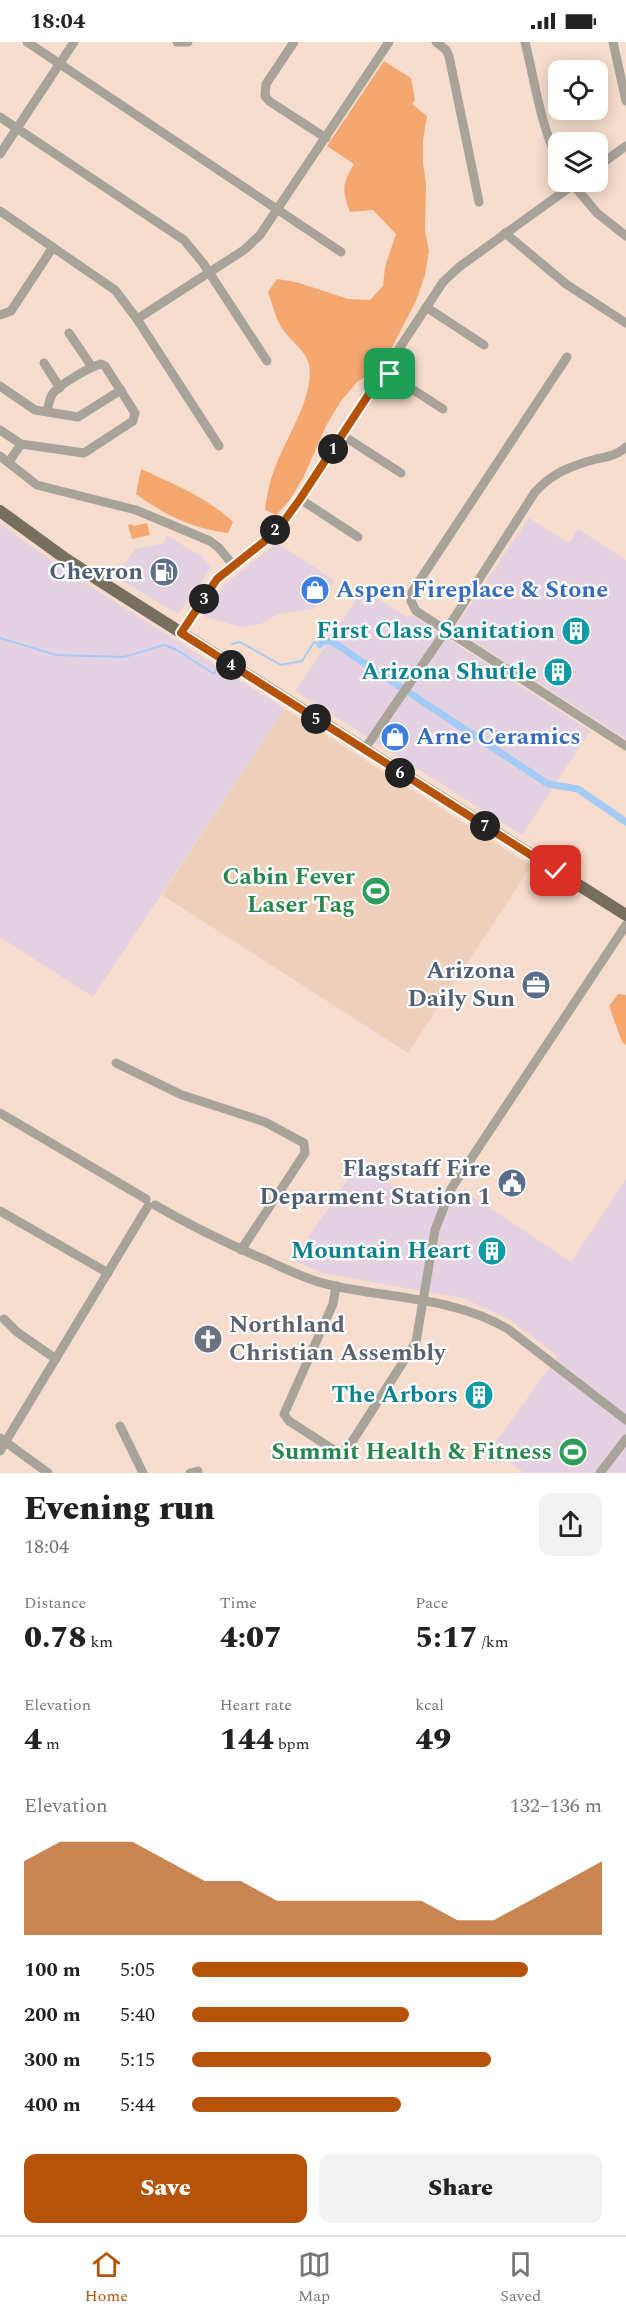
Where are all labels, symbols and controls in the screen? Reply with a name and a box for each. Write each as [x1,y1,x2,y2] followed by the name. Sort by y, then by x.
[30,5,85,38] text: 18:04
[548,60,608,192] map controls
[548,60,608,120] button: locate
[548,132,608,192] button: layers
[364,348,415,399] pin
[373,357,406,390] icon: arrive
[318,434,348,464] pin: 1
[329,437,337,461] text: 1
[260,515,290,545] pin: 2
[271,518,279,542] text: 2
[49,554,143,590] place label: Chevron
[148,556,180,588] fuel station icon: Chevron
[336,572,608,608] place label: Aspen Fireplace & Stone
[299,574,331,606] shop icon: Aspen Fireplace & Stone
[189,584,219,614] pin: 3
[200,587,208,611] text: 3
[316,613,555,649] place label: First Class Sanitation
[560,615,592,647] building icon: First Class Sanitation
[216,650,246,680] pin: 4
[227,653,235,677] text: 4
[361,654,537,690] place label: Arizona Shuttle
[542,656,574,688] building icon: Arizona Shuttle
[301,704,331,734] pin: 5
[312,707,320,731] text: 5
[416,719,581,755] place label: Arne Ceramics
[379,721,411,753] shop icon: Arne Ceramics
[385,758,415,788] pin: 6
[396,761,404,785] text: 6
[470,811,500,841] pin: 7
[481,814,489,838] text: 7
[530,845,581,896] pin
[539,854,572,887] icon: check
[223,859,356,923] place label: Cabin Fever Laser Tag
[360,875,392,907] sports icon: Cabin Fever Laser Tag
[407,953,516,1017] place label: Arizona Daily Sun
[520,969,552,1001] office icon: Arizona Daily Sun
[259,1151,491,1215] place label: Flagstaff Fire Deparment Station 1
[496,1167,528,1199] public building icon: Flagstaff Fire Deparment Station 1
[291,1233,471,1269] place label: Mountain Heart
[476,1235,508,1267] building icon: Mountain Heart
[229,1307,447,1371] place label: Northland Christian Assembly
[192,1323,224,1355] church icon: Northland Christian Assembly
[332,1377,458,1413] place label: The Arbors
[463,1379,495,1411] building icon: The Arbors
[271,1434,552,1470] place label: Summit Health & Fitness
[557,1436,589,1468] sports icon: Summit Health & Fitness
[24,1484,215,1534] text: Evening run
[539,1493,602,1556] button: share
[24,1532,69,1562] text: 18:04
[24,1591,86,1615] text: Distance
[220,1591,257,1615] text: Time
[415,1591,448,1615] text: Pace
[24,1615,86,1661] text: 0.78
[220,1615,282,1661] text: 4:07
[415,1615,478,1661] text: 5:17
[86,1630,113,1654] text: km
[478,1630,508,1654] text: /km
[24,1693,91,1717] text: Elevation
[220,1693,292,1717] text: Heart rate
[415,1693,444,1717] text: kcal
[24,1717,42,1763] text: 4
[220,1717,274,1763] text: 144
[415,1717,451,1763] text: 49
[42,1732,60,1756] text: m
[274,1732,309,1756] text: bpm
[24,1791,108,1821] text: Elevation
[510,1791,602,1821] text: 132–136 m
[24,1955,81,1985] text: 100 m
[120,1955,155,1985] text: 5:05
[24,2000,81,2030] text: 200 m
[120,2000,155,2030] text: 5:40
[24,2045,81,2075] text: 300 m
[120,2045,155,2075] text: 5:15
[24,2090,81,2120] text: 400 m
[120,2090,155,2120] text: 5:44
[24,2154,307,2223] button: Save
[319,2154,602,2223] button: Share
[85,2248,128,2308] tab: Home
[298,2248,331,2308] tab: Map
[500,2248,541,2308] tab: Saved

